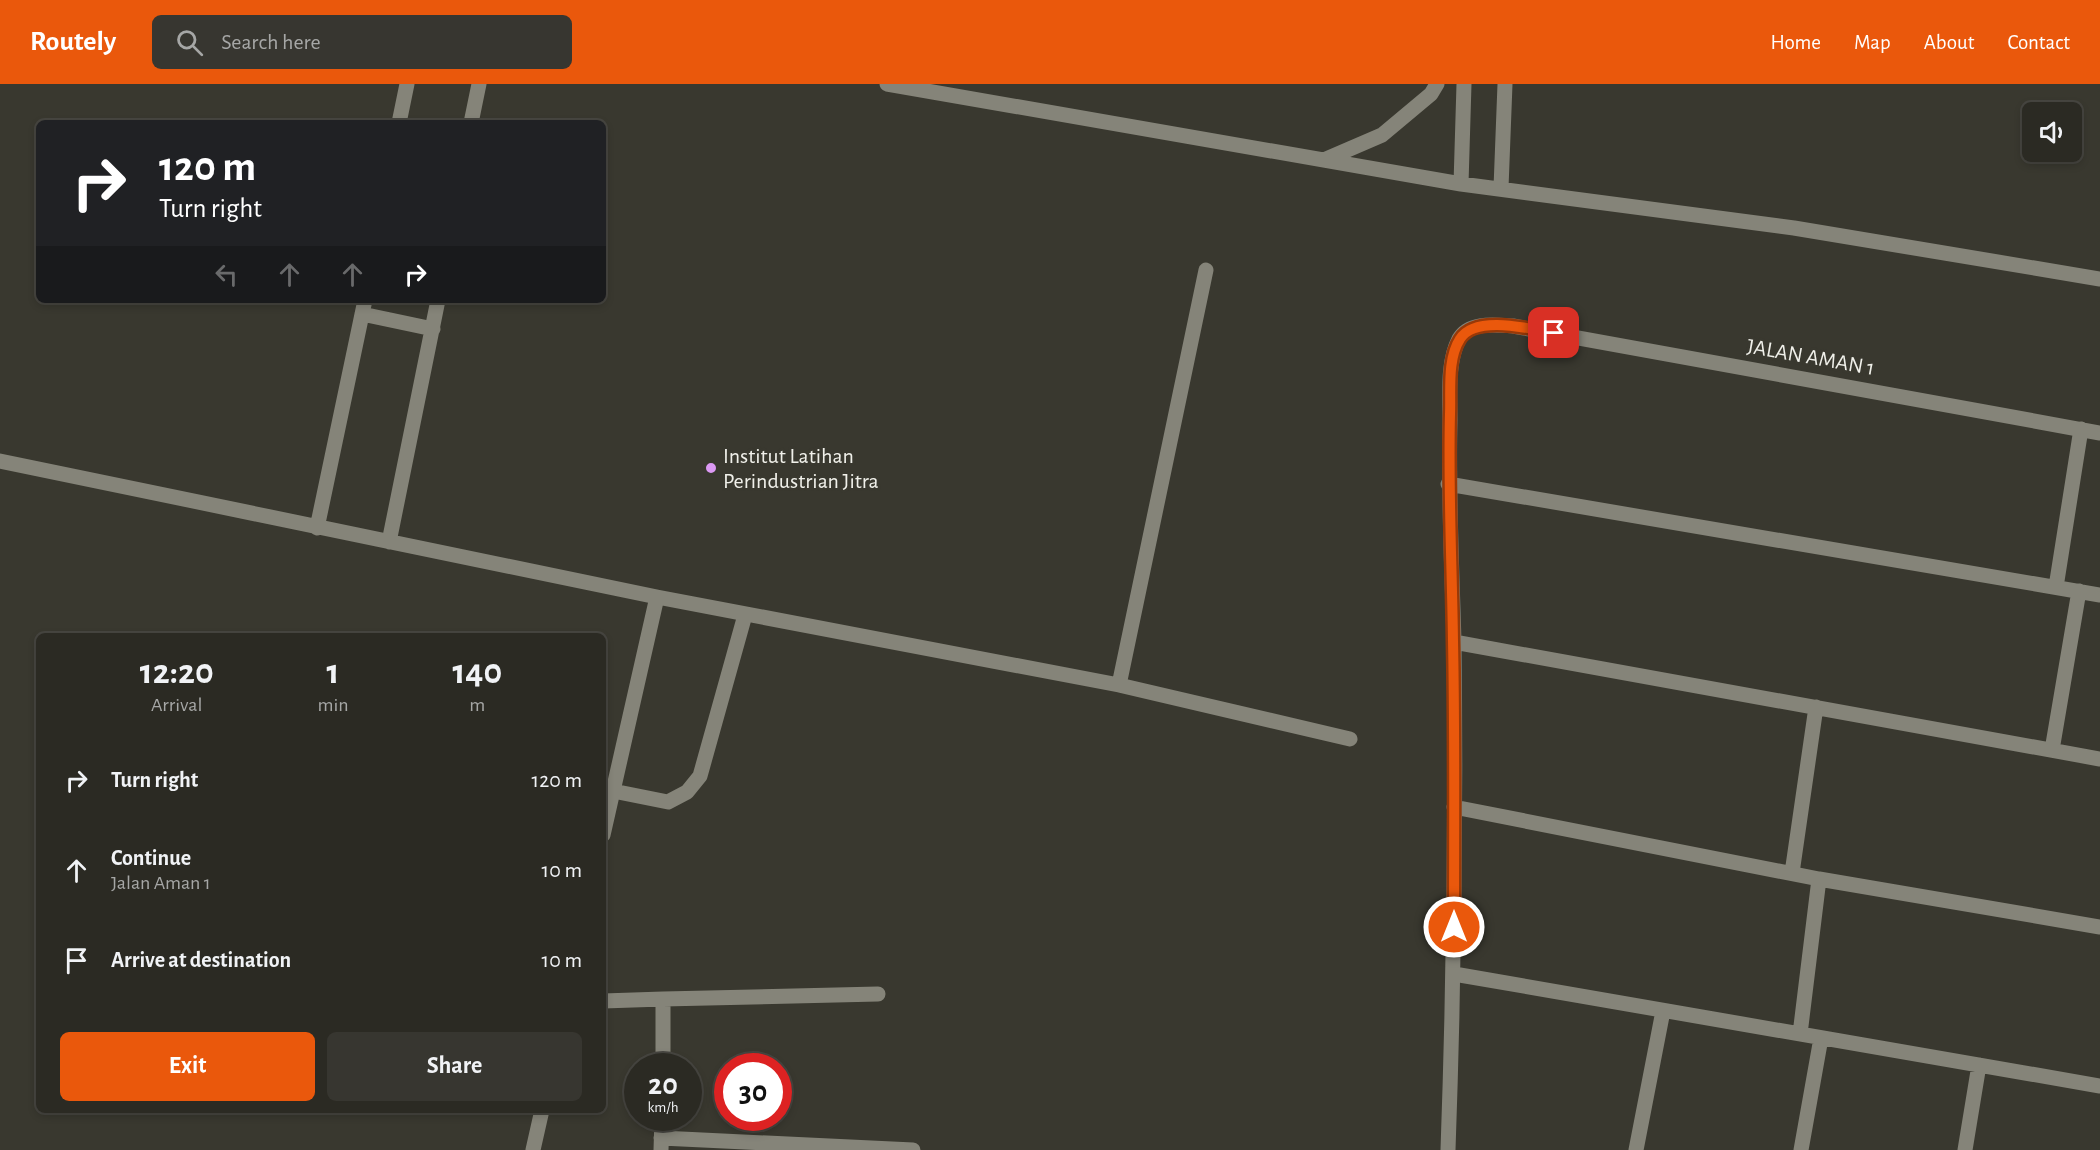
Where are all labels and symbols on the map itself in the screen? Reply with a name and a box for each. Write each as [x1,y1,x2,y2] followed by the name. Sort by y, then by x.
[1528,307,1579,358] pin
[1745,335,1876,379] street label: JALAN AMAN 1
[723,445,879,492] place label: Institut Latihan Perindustrian Jitra
[704,461,718,475] marker: Institut Latihan Perindustrian Jitra
[1422,895,1486,959] position arrow
[714,1053,792,1131] speed limit sign: 30

